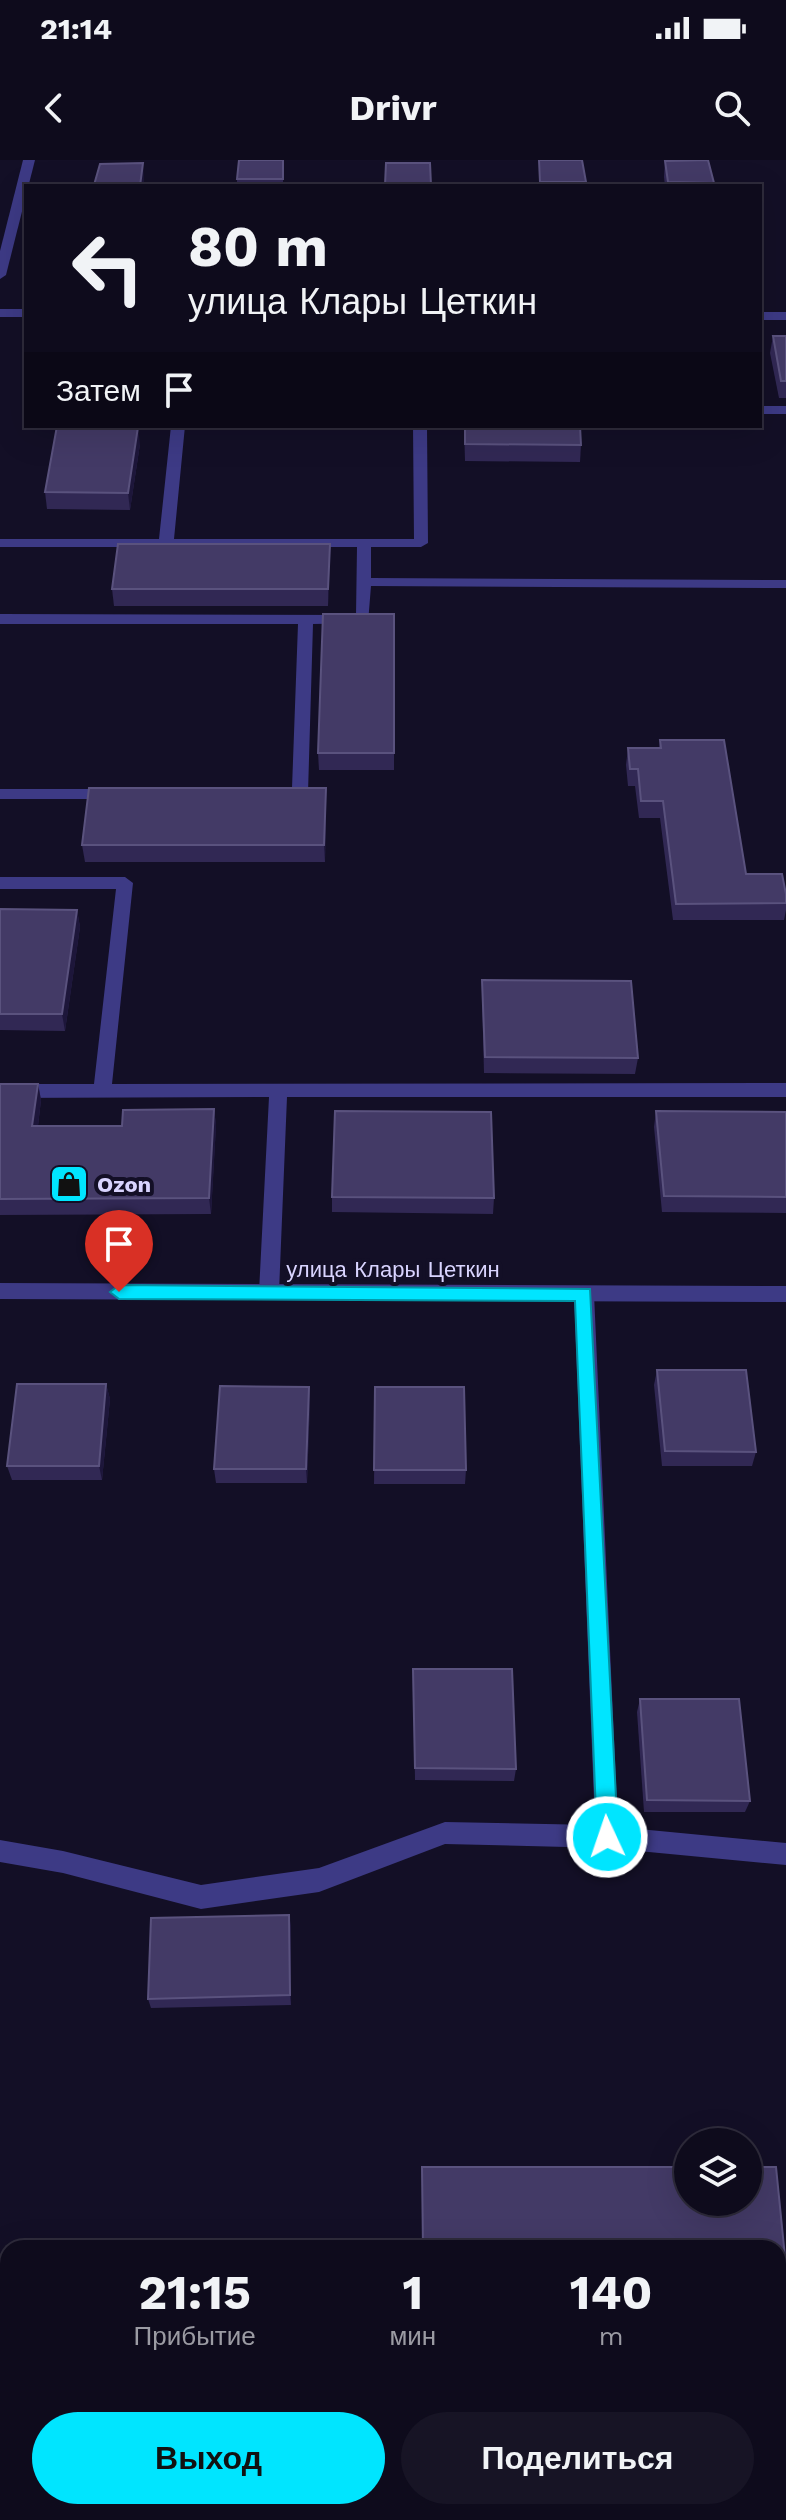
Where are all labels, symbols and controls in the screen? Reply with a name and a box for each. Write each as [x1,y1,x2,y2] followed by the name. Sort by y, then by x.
[40,11,112,46] text: 21:14
[32,86,76,130] icon: back
[710,86,754,130] icon: search
[349,87,437,129] text: Drivr
[188,214,328,280] text: 80 m
[56,216,160,320] icon: left
[188,281,537,323] text: улица Клары Цеткин
[157,368,201,412] icon: arrive
[56,373,141,408] text: Затем
[48,1163,90,1205] shop icon: Ozon
[97,1172,151,1197] place label: Ozon
[85,1210,153,1292] pin
[97,1222,141,1266] icon: arrive
[286,1257,500,1282] street label: улица Клары Цеткин
[565,1795,649,1879] position arrow
[674,2128,762,2216] map controls
[674,2128,762,2216] button: layers
[138,2264,251,2321] text: 21:15
[402,2264,423,2321] text: 1
[570,2264,652,2321] text: 140
[134,2321,256,2351] text: Прибытие
[389,2321,436,2351] text: мин
[599,2321,623,2351] text: m
[32,2412,385,2504] button: Выход
[401,2412,754,2504] button: Поделиться

